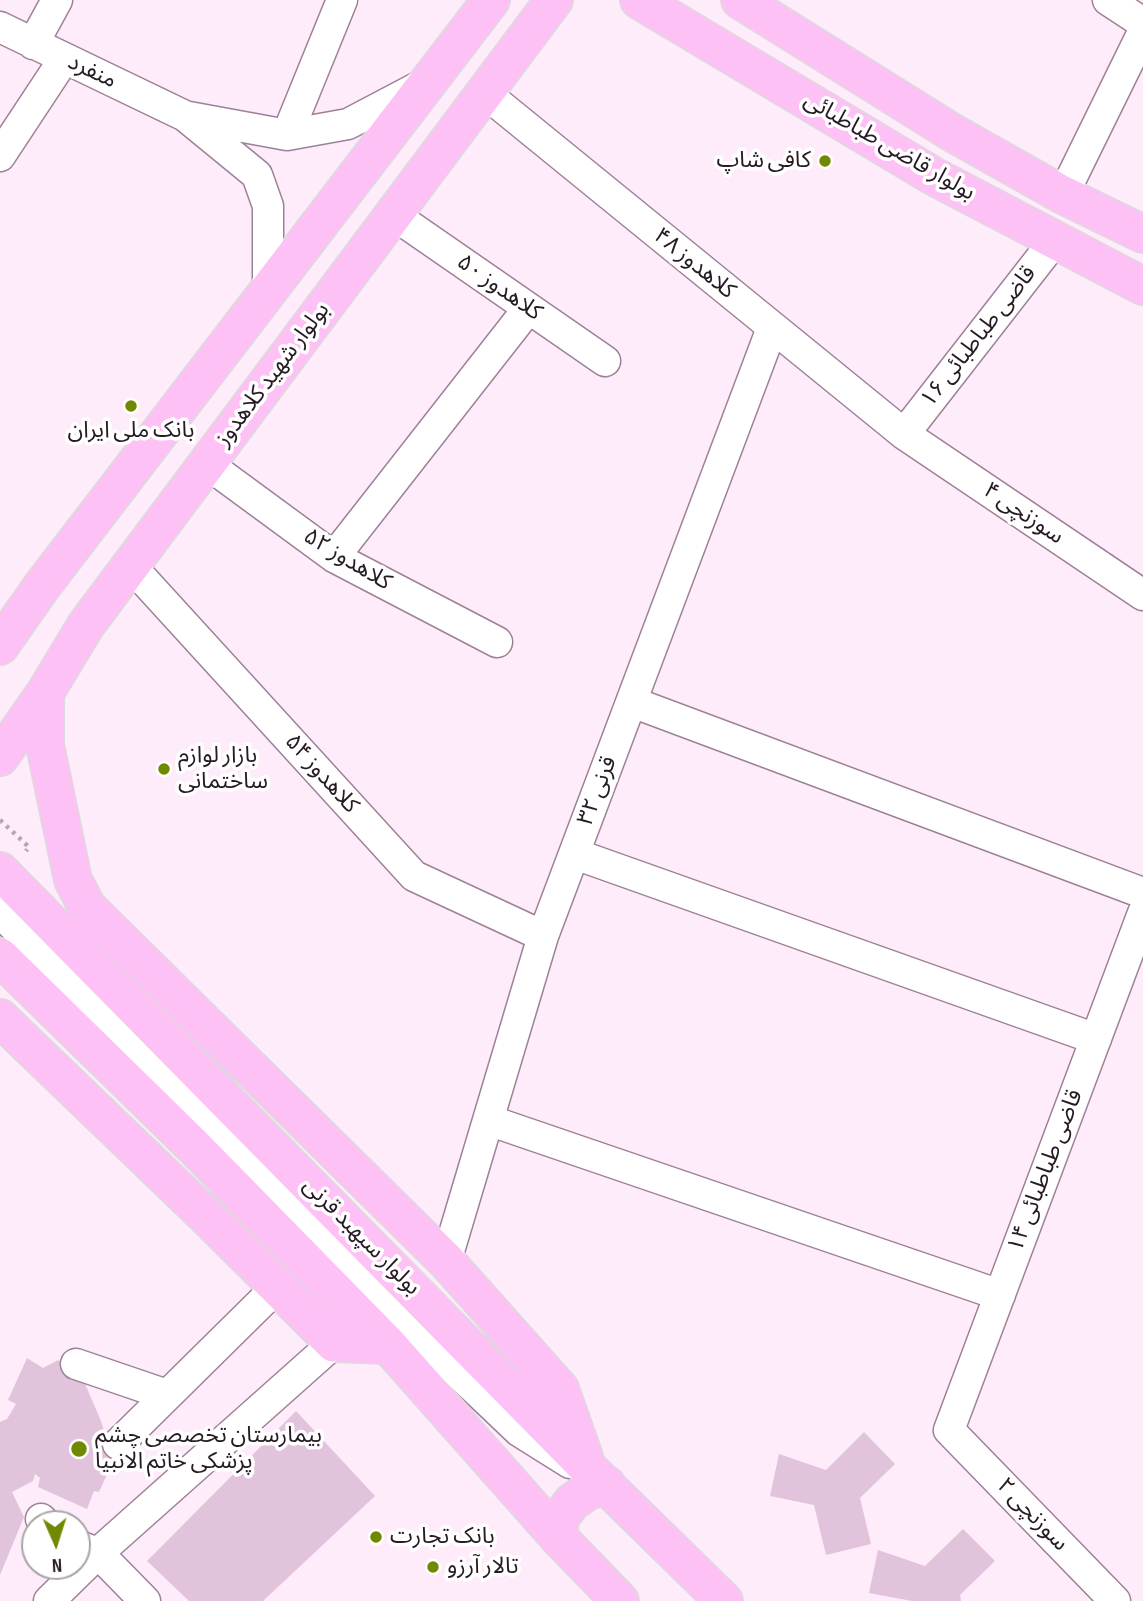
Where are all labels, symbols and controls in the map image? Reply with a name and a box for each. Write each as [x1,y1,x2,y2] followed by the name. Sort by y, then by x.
[63,49,121,95] street label: منفرد
[798,87,980,207] street label: بولوار قاضی طباطبائی
[716,147,811,175] place label: کافی شاپ
[817,153,833,169] marker: کافی شاپ
[647,223,741,305] street label: کلاهدوز ۴۸
[451,249,547,327] street label: کلاهدوز ۵۰
[915,261,1043,413] street label: قاضی طباطبائی ۱۶
[210,298,336,452] street label: بولوار شهید کلاهدوز
[123,398,139,414] marker: بانک ملی ایران
[68,417,194,445] place label: بانک ملی ایران
[977,477,1069,551] street label: سوزنچی ۴
[298,523,396,597] street label: کلاهدوز ۵۲
[278,729,364,819] street label: کلاهدوز ۵۴
[178,742,268,796] place label: بازار لوازم ساختمانی
[572,753,624,829] street label: قرنی ۳۲
[156,761,172,777] marker: بازار لوازم ساختمانی
[1002,1086,1090,1256] street label: قاضی طباطبائی ۱۴
[296,1172,426,1302] street label: بولوار سپهبد قرنی
[95,1422,322,1476] place label: بیمارستان تخصصی چشم پزشکی خاتم الانبیا
[69,1439,89,1459] marker: بیمارستان تخصصی چشم پزشکی خاتم الانبیا
[990,1473,1074,1557] street label: سوزنچی ۲
[21,1510,91,1580] north arrow
[390,1523,495,1551] place label: بانک تجارت
[368,1529,384,1545] marker: بانک تجارت
[51,1553,63,1576] text: N
[447,1553,519,1581] place label: تالار آرزو
[425,1559,441,1575] marker: تالار آرزو

